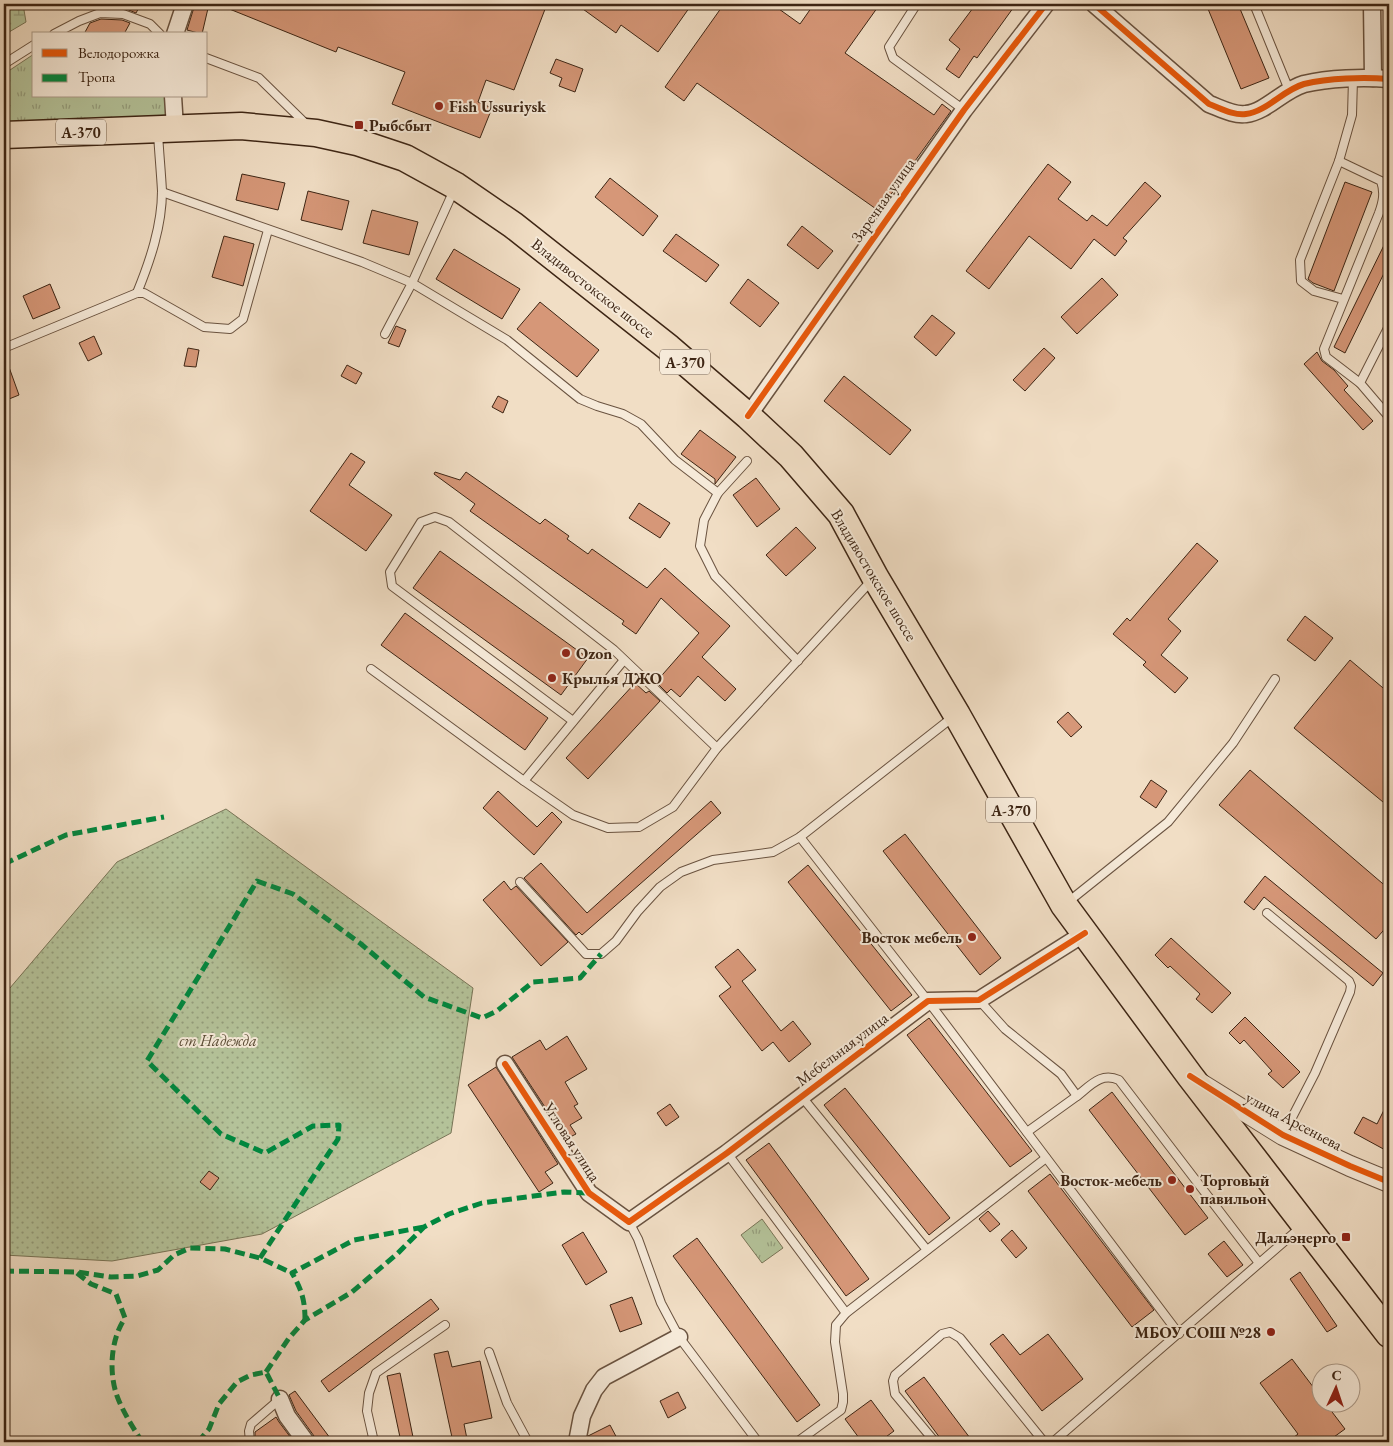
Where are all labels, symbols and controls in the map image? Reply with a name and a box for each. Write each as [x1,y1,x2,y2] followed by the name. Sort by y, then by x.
[32,32,208,98] legend
[78,43,159,62] text: Велодорожка
[78,67,115,86] text: Тропа
[449,96,546,117] place label: Fish Ussuriysk
[433,100,445,112] marker: Fish Ussuriysk
[369,115,432,136] place label: Рыбсбыт
[353,119,365,131] marker: Рыбсбыт
[56,120,106,144] road number: А-370
[846,153,920,246] street label: Заречная улица
[527,233,659,343] street label: Владивостокское шоссе
[660,350,710,374] road number: А-370
[826,505,922,645] street label: Владивостокское шоссе
[576,643,612,664] place label: Ozon
[560,647,572,659] marker: Ozon
[562,668,662,689] place label: Крылья ДЖО
[546,672,558,684] marker: Крылья ДЖО
[986,798,1036,822] road number: А-370
[861,927,963,948] place label: Восток мебель
[966,931,978,943] marker: Восток мебель
[792,1007,893,1091] street label: Мебельная улица
[179,1030,257,1051] park label: ст Надежда
[1242,1087,1347,1156] street label: улица Арсеньева
[538,1097,606,1186] street label: Угловая улица
[1060,1170,1163,1191] place label: Восток-мебель
[1200,1170,1270,1209] place label: Торговый павильон
[1166,1174,1178,1186] marker: Восток-мебель
[1184,1183,1196,1195] marker: Торговый павильон
[1255,1227,1336,1248] place label: Дальэнерго
[1340,1231,1352,1243] marker: Дальэнерго
[1134,1322,1261,1343] place label: МБОУ СОШ №28
[1265,1326,1277,1338] marker: МБОУ СОШ №28
[1310,1364,1360,1414] north arrow
[1331,1366,1342,1384] text: С

